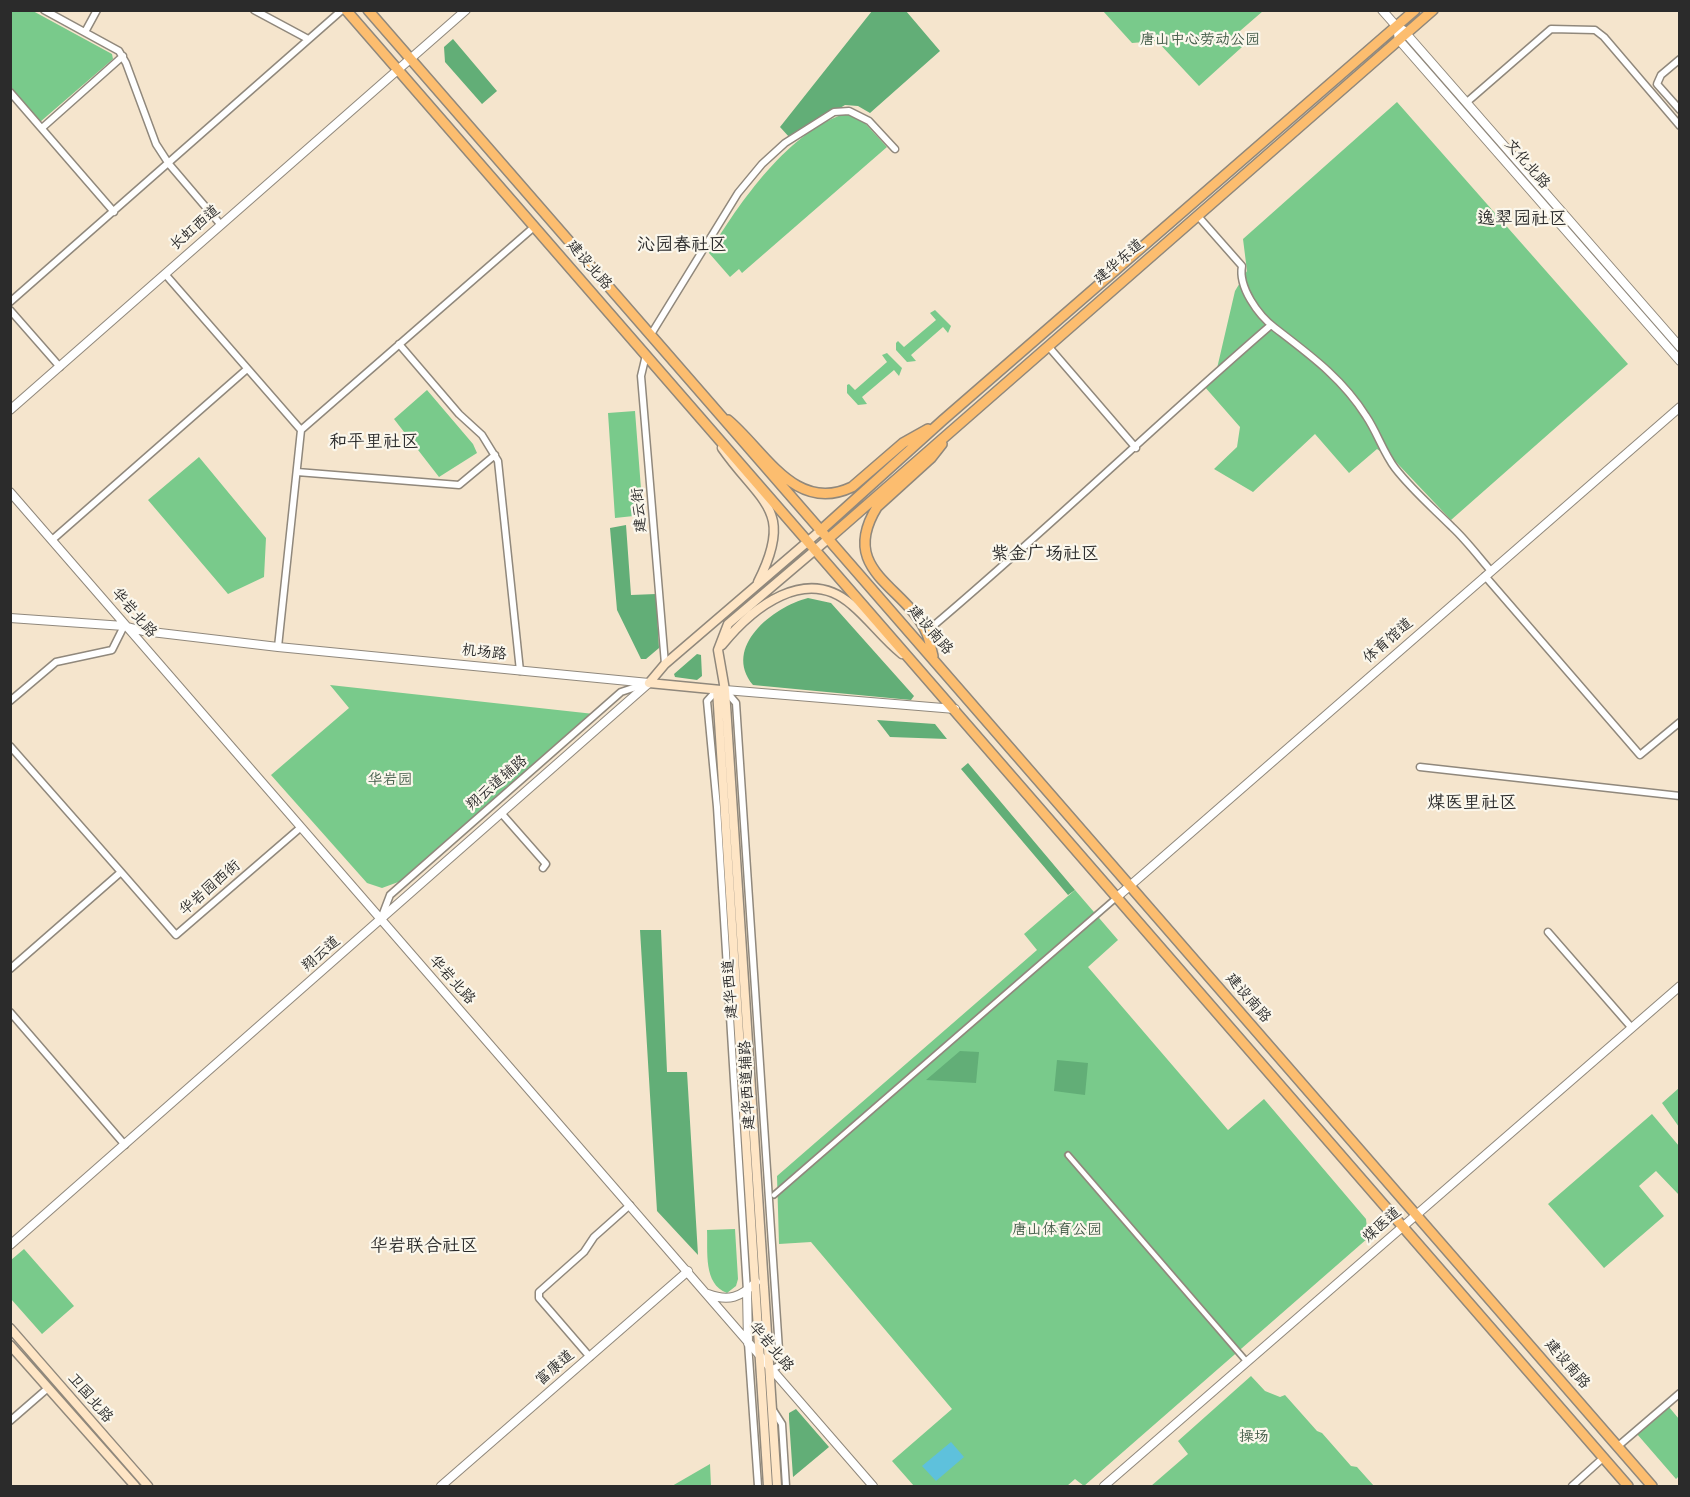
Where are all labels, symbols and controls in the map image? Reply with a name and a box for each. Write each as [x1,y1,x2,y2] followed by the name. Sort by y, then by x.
[1140,32,1260,50] park label: 唐山中心劳动公园
[1500,136,1552,194] street label: 文化北路
[167,203,225,255] street label: 长虹西道
[1477,210,1567,232] district label: 逸翠园社区
[637,236,727,258] district label: 沁园春社区
[562,237,614,295] street label: 建设北路
[1091,237,1149,289] street label: 建华东道
[329,433,419,455] district label: 和平里社区
[630,487,652,533] street label: 建云街
[991,545,1099,567] district label: 紫金广场社区
[107,585,159,643] street label: 华岩北路
[903,602,955,660] street label: 建设南路
[1360,616,1418,668] street label: 体育馆道
[461,643,507,665] street label: 机场路
[464,753,532,815] street label: 翔云道辅路
[368,772,412,790] park label: 华岩园
[1427,794,1517,816] district label: 煤医里社区
[177,858,245,920] street label: 华岩园西街
[299,933,345,977] street label: 翔云道
[424,953,478,1009] street label: 华岩北路
[721,958,743,1020] street label: 建华西道
[1221,970,1273,1028] street label: 建设南路
[738,1040,760,1130] street label: 建华西道辅路
[1360,1204,1406,1248] street label: 煤医道
[1012,1222,1102,1240] park label: 唐山体育公园
[370,1237,478,1259] district label: 华岩联合社区
[744,1319,796,1377] street label: 华岩北路
[1540,1336,1592,1394] street label: 建设南路
[533,1347,579,1391] street label: 富康道
[63,1370,115,1428] street label: 卫国北路
[1239,1429,1269,1447] park label: 操场

